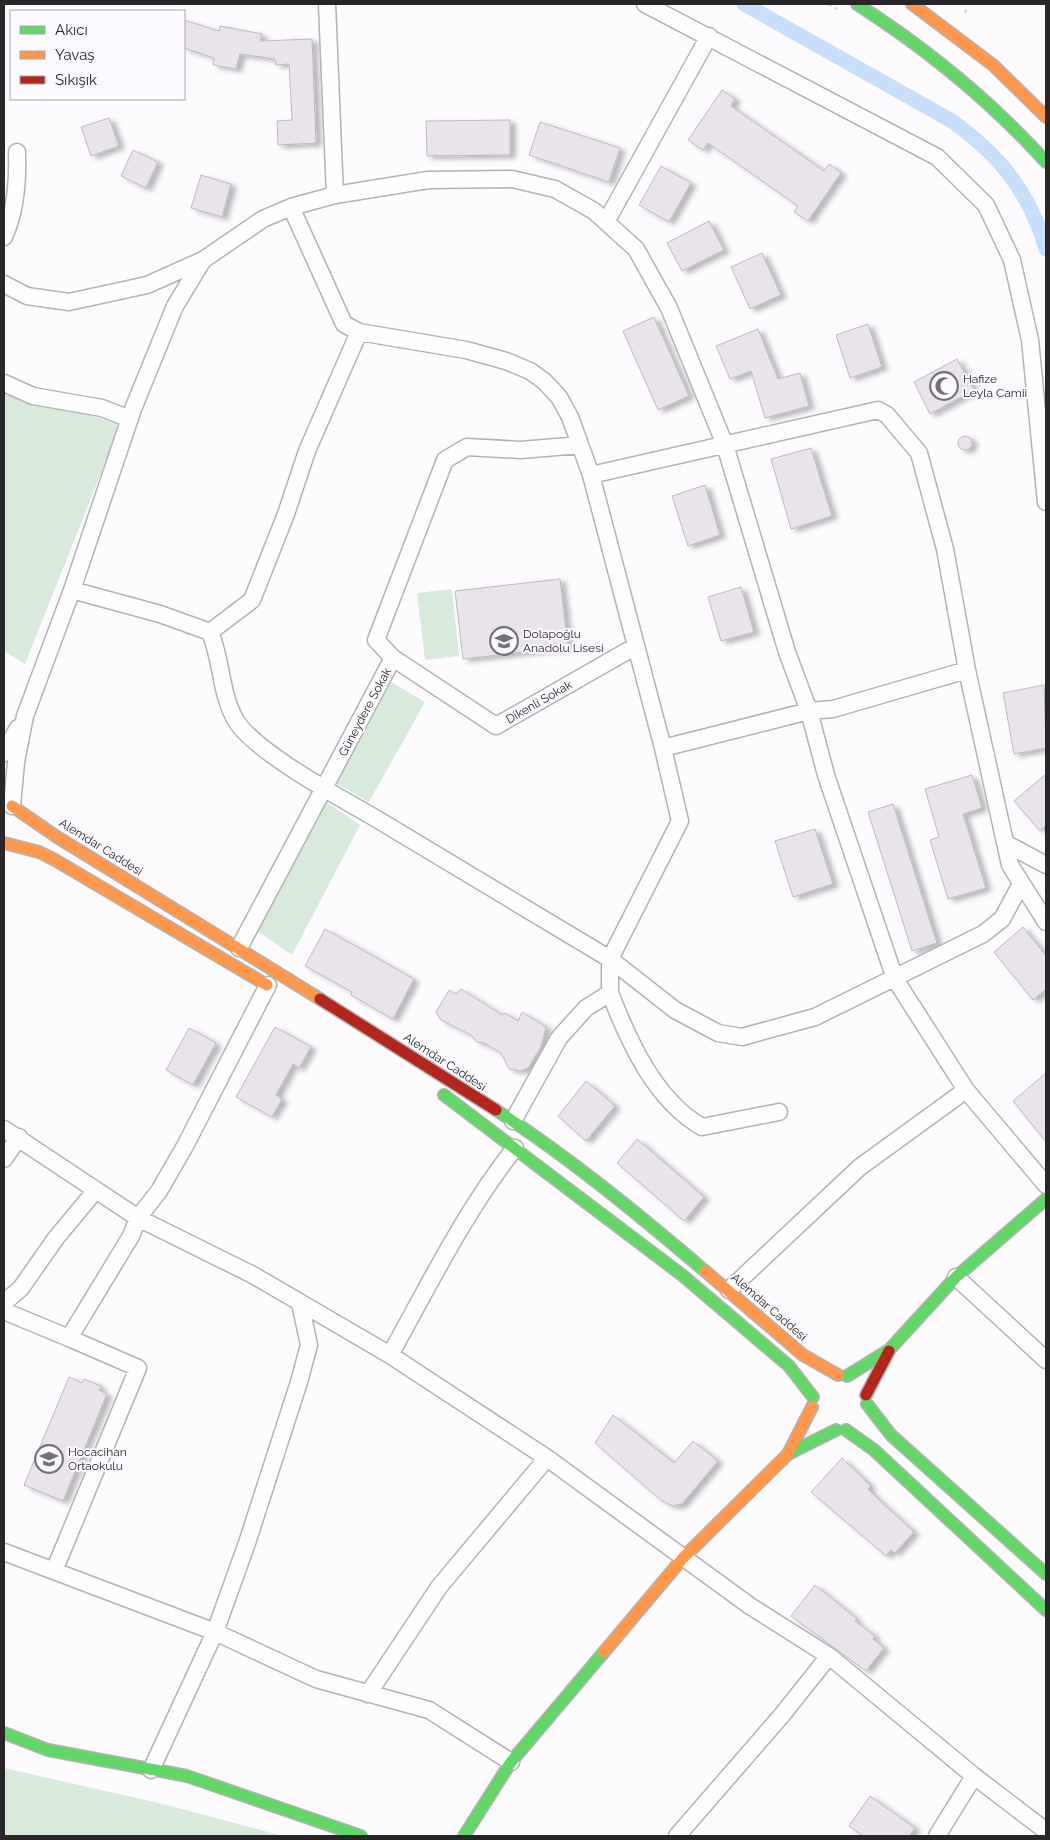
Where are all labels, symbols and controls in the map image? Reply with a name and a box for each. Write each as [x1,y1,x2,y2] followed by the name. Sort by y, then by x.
[10,10,185,100] legend
[55,21,88,39] text: Akıcı
[55,46,95,64] text: Yavaş
[55,71,97,89] text: Sıkışık
[929,371,959,401] mosque icon: Hafize Leyla Camii
[963,372,1027,400] place label: Hafize Leyla Camii
[489,626,519,656] school or university icon: Dolapoğlu Anadolu Lisesi
[523,627,604,655] place label: Dolapoğlu Anadolu Lisesi
[336,665,395,759] street label: Güneydere Sokak
[504,677,575,727] street label: Dikenli Sokak
[57,816,145,878] street label: Alemdar Caddesi
[401,1030,489,1094] street label: Alemdar Caddesi
[728,1270,810,1344] street label: Alemdar Caddesi
[34,1444,64,1474] school or university icon: Hocacihan Ortaokulu
[68,1445,127,1473] place label: Hocacihan Ortaokulu

